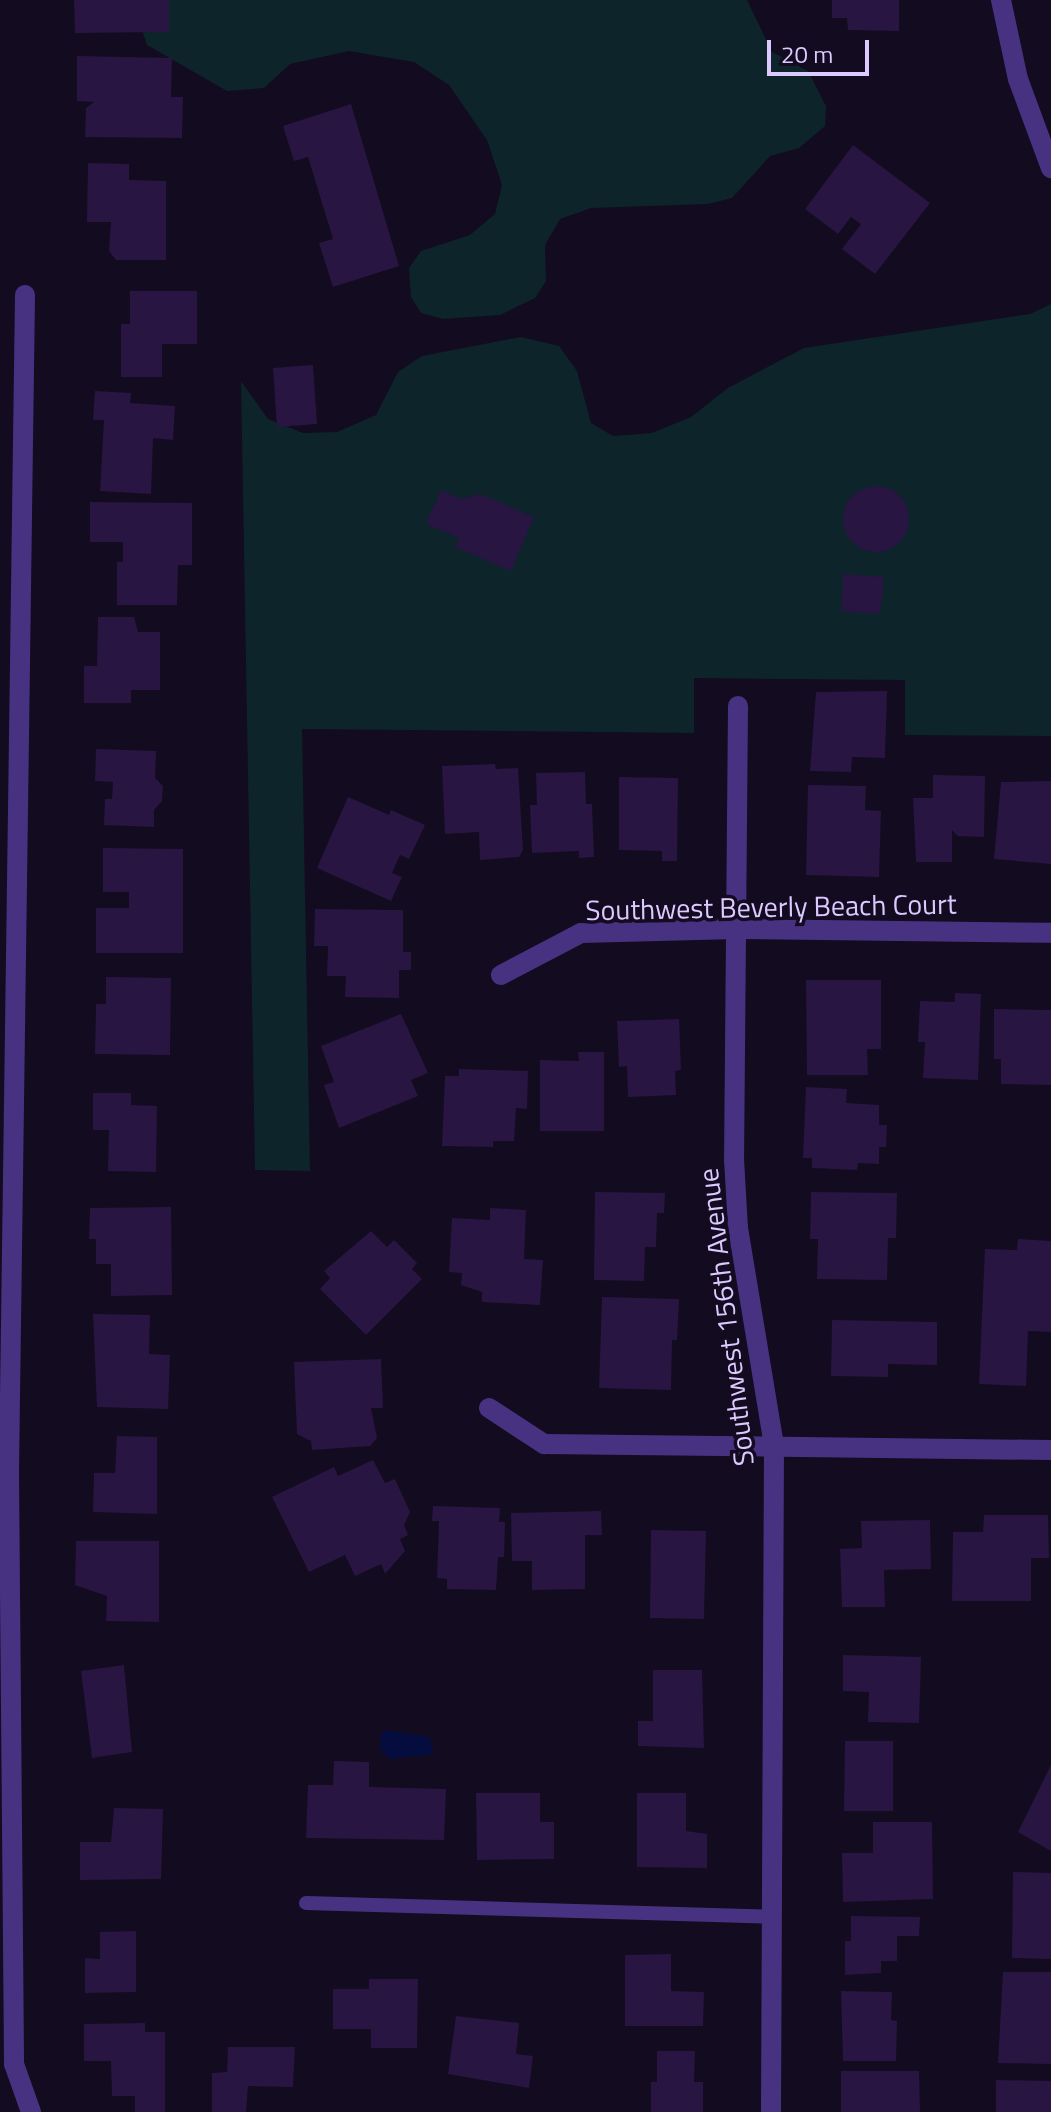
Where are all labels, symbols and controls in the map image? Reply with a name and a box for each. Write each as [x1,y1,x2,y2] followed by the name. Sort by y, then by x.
[771,24,873,74] scale bar
[781,36,833,72] text: 20 m
[585,887,957,927] street label: Southwest Beverly Beach Court
[691,1166,761,1468] street label: Southwest 156th Avenue

